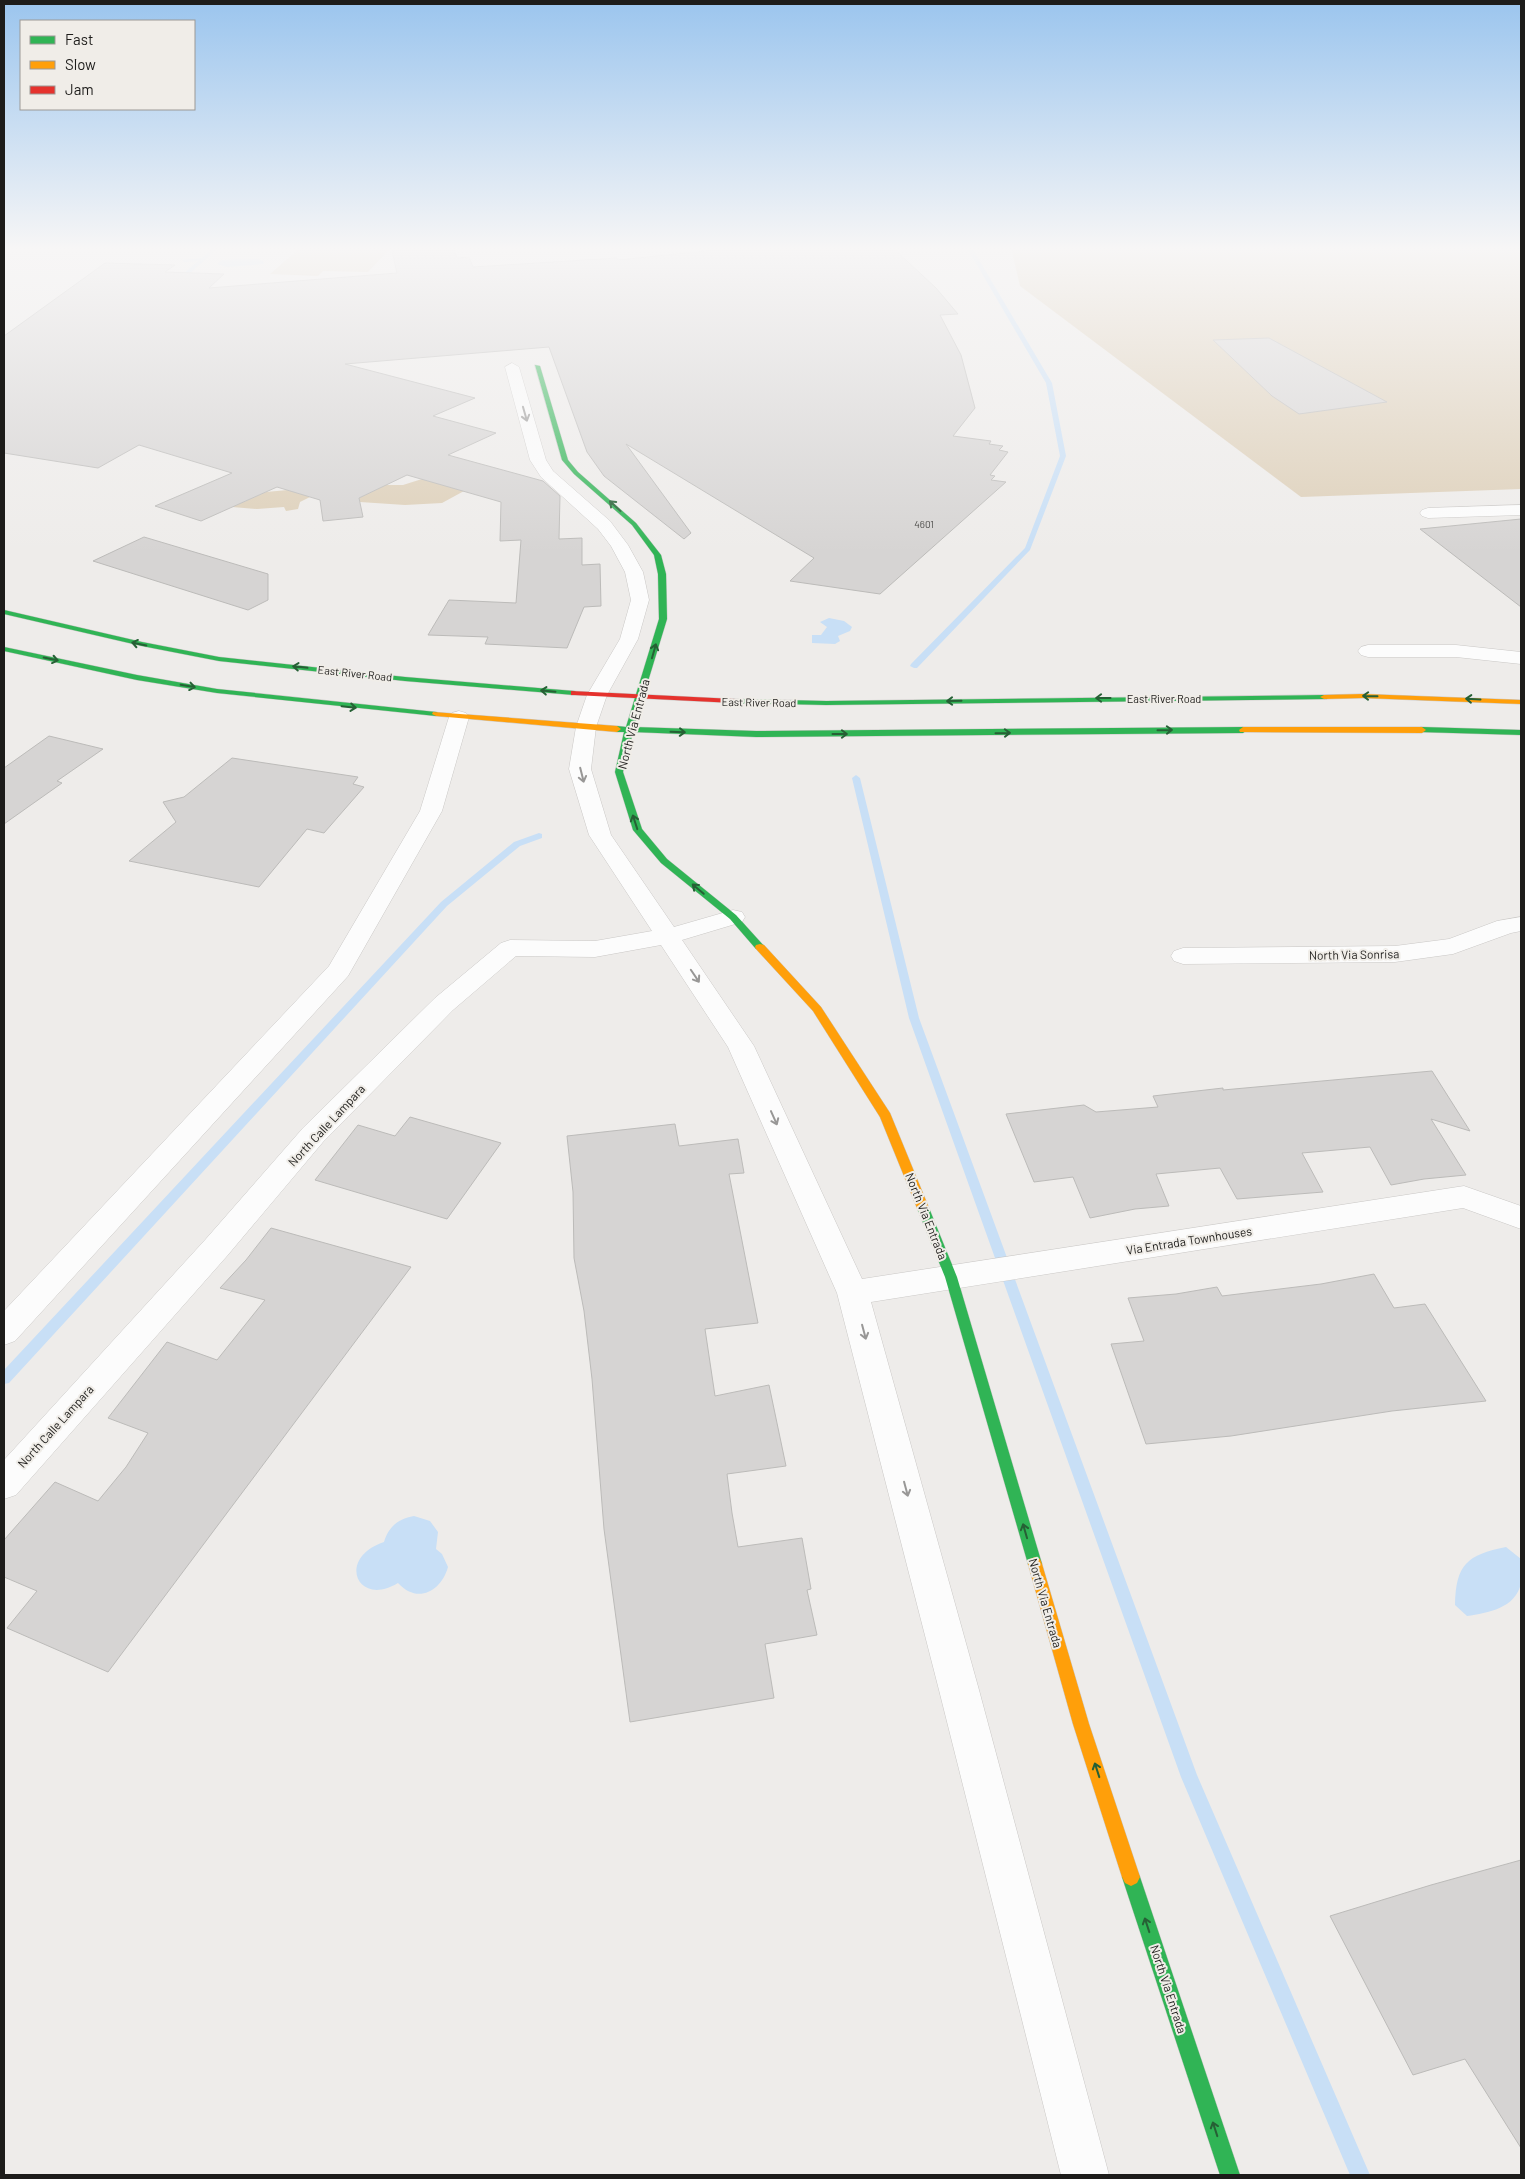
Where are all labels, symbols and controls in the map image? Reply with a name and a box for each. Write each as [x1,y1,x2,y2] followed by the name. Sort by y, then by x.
[20,20,195,110] legend
[65,30,93,48] text: Fast
[65,55,96,73] text: Slow
[65,80,94,98] text: Jam
[521,406,530,422] one-way arrow
[609,500,621,512] one-way arrow
[914,518,934,530] house number: 4601
[131,638,147,648] one-way arrow
[649,643,659,659] one-way arrow
[43,655,59,664] one-way arrow
[292,662,308,672] one-way arrow
[317,663,393,683] street label: East River Road
[614,678,652,770] street label: North Via Entrada
[179,681,195,691] one-way arrow
[541,686,557,696] one-way arrow
[1363,691,1379,701] one-way arrow
[1127,692,1201,705] street label: East River Road
[1095,693,1112,703] one-way arrow
[722,695,796,709] street label: East River Road
[1465,695,1481,704] one-way arrow
[946,696,962,706] one-way arrow
[341,702,357,711] one-way arrow
[1157,726,1173,735] one-way arrow
[670,727,686,737] one-way arrow
[995,728,1011,737] one-way arrow
[832,729,848,739] one-way arrow
[578,767,587,783] one-way arrow
[630,815,639,830] one-way arrow
[692,883,705,894] one-way arrow
[1309,946,1399,962] street label: North Via Sonrisa
[690,969,700,983] one-way arrow
[285,1081,367,1169] street label: North Calle Lampara
[769,1110,779,1125] one-way arrow
[903,1171,951,1261] street label: North Via Entrada
[1125,1223,1253,1257] street label: Via Entrada Townhouses
[859,1323,869,1339] one-way arrow
[14,1382,96,1470] street label: North Calle Lampara
[901,1480,911,1496] one-way arrow
[1020,1523,1030,1539] one-way arrow
[1027,1557,1065,1649] street label: North Via Entrada
[1091,1763,1101,1779] one-way arrow
[1142,1917,1152,1933] one-way arrow
[1148,1943,1190,2035] street label: North Via Entrada
[1210,2122,1219,2137] one-way arrow

